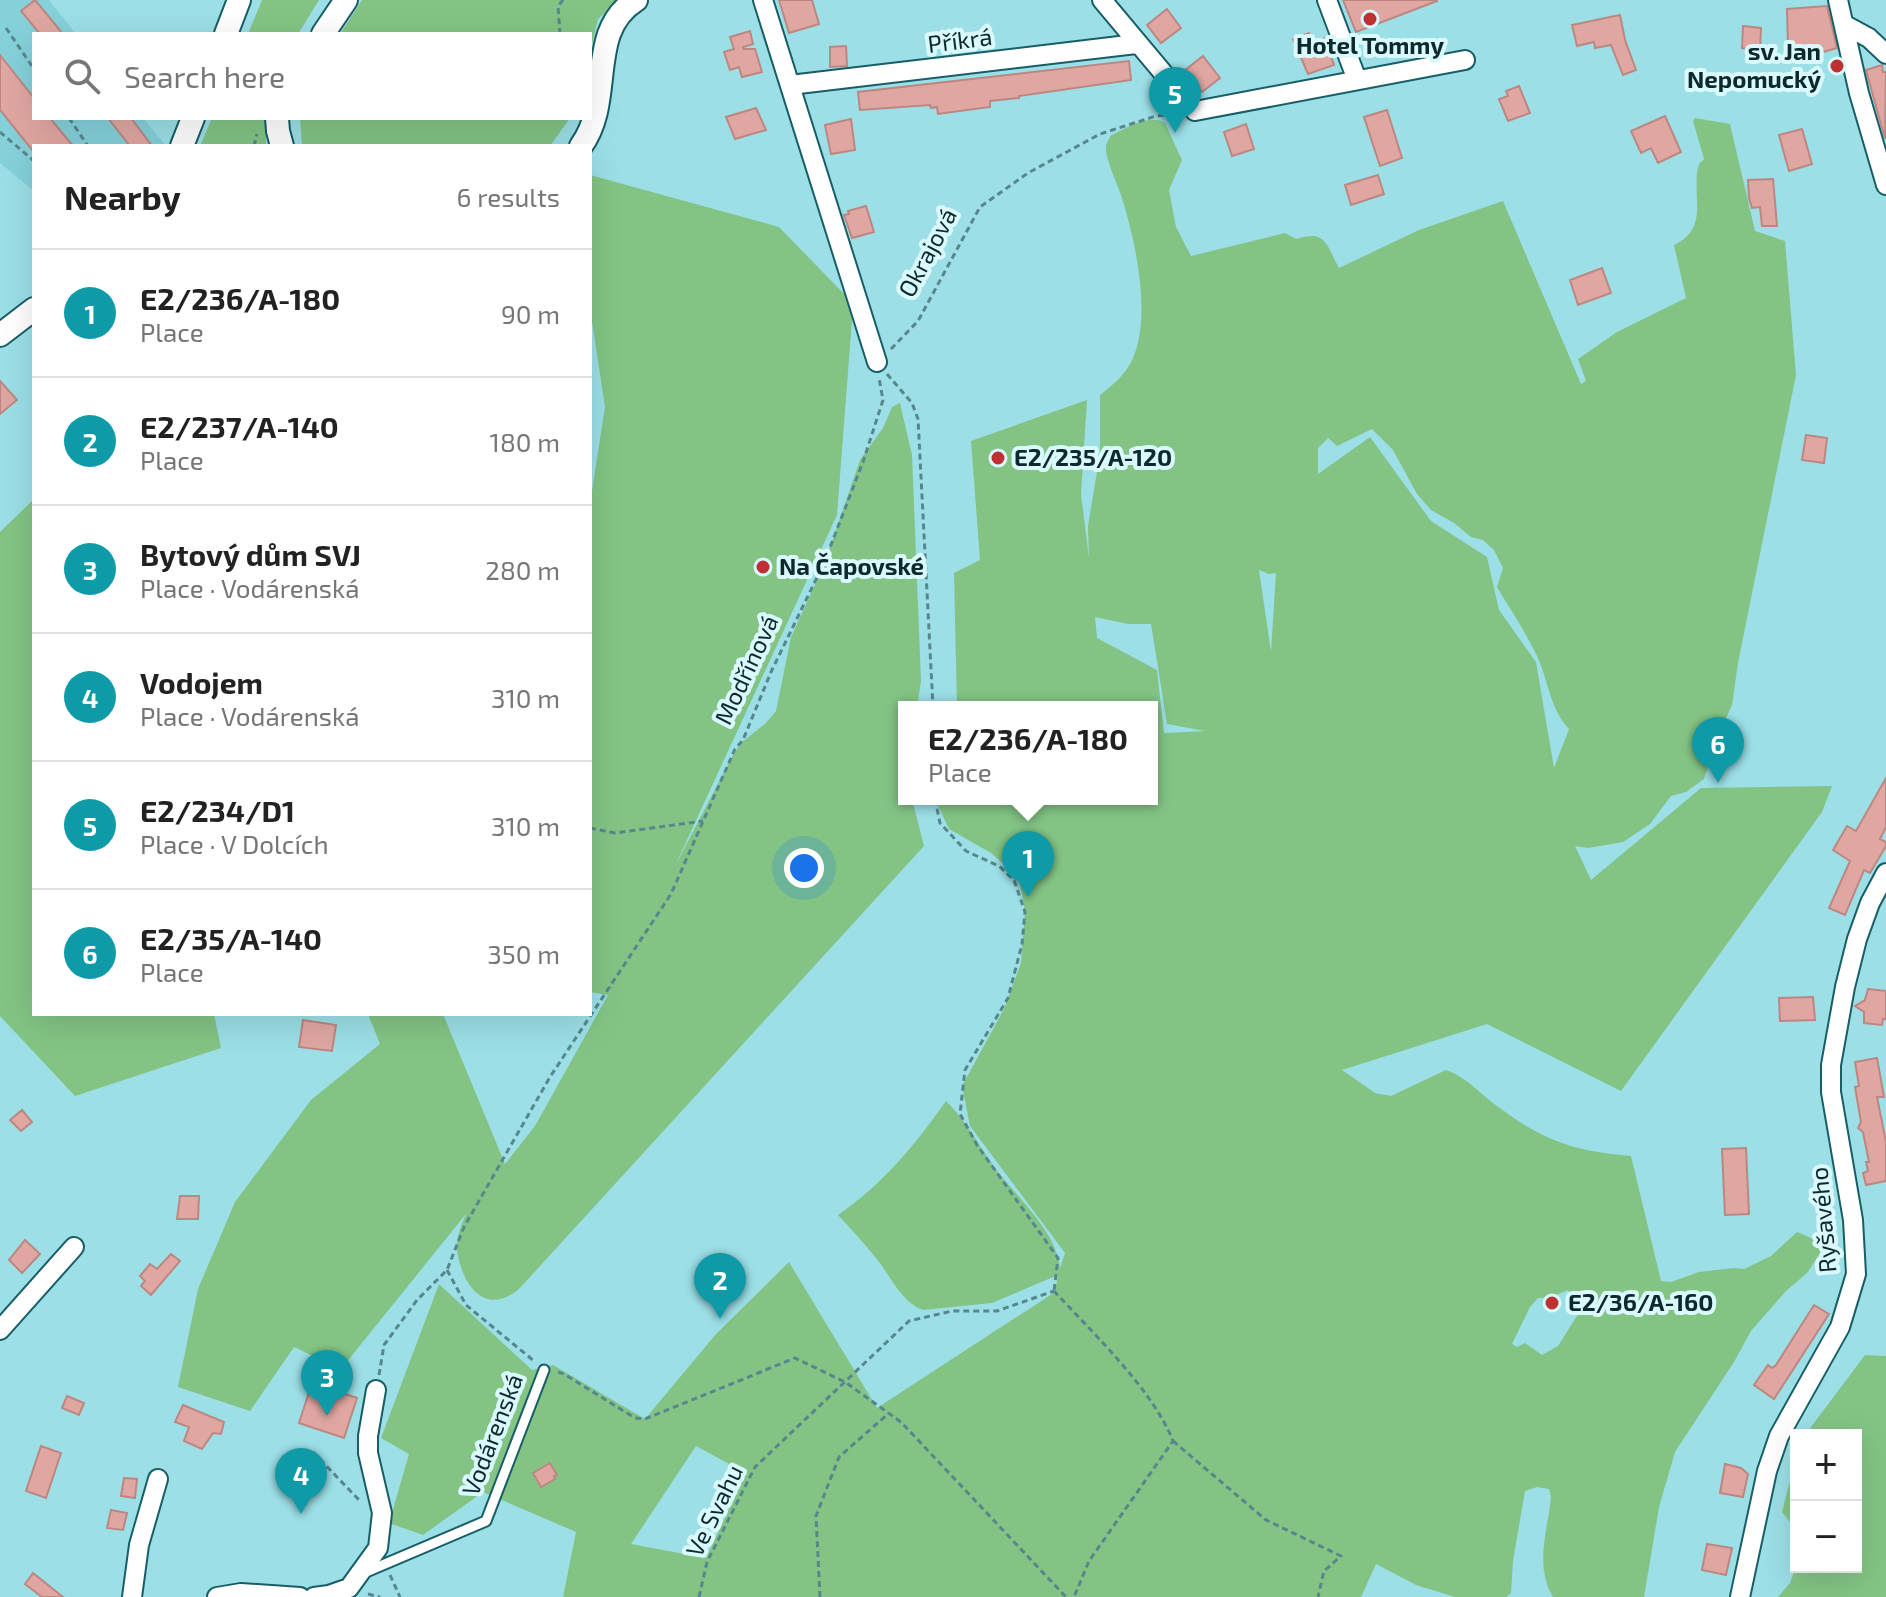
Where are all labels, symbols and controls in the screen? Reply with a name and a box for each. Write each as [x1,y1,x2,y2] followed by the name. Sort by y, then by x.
[1361,10,1379,28] marker: Hotel Tommy
[926,21,994,58] street label: Příkrá
[1296,30,1444,59] place label: Hotel Tommy
[32,32,592,120] search box
[1687,36,1821,93] place label: sv. Jan Nepomucký
[60,54,104,98] icon: search
[1828,57,1846,75] marker: sv. Jan Nepomucký
[124,58,285,94] text: Search here
[1149,67,1201,133] pin: 5
[64,176,181,217] text: Nearby
[457,181,560,212] text: 6 results
[891,203,962,302] street label: Okrajová
[140,280,340,316] text: E2/236/A-180
[84,298,96,329] text: 1
[501,298,560,329] text: 90 m
[140,316,204,347] text: Place
[140,408,339,444] text: E2/237/A-140
[82,426,98,457] text: 2
[490,426,560,457] text: 180 m
[1014,442,1172,471] place label: E2/235/A-120
[140,444,204,475] text: Place
[989,449,1007,467] marker: E2/235/A-120
[140,536,361,572] text: Bytový dům SVJ
[779,551,924,580] place label: Na Čapovské
[83,554,97,585] text: 3
[485,554,560,585] text: 280 m
[754,558,772,576] marker: Na Čapovské
[140,572,360,603] text: Place · Vodárenská
[708,610,784,729] street label: Modřínová
[140,664,263,700] text: Vodojem
[82,682,98,713] text: 4
[491,682,560,713] text: 310 m
[140,700,360,731] text: Place · Vodárenská
[898,701,1158,805] popup
[1692,717,1744,783] pin: 6
[928,720,1128,756] text: E2/236/A-180
[928,756,992,787] text: Place
[140,792,295,828] text: E2/234/D1
[83,810,97,841] text: 5
[491,810,560,841] text: 310 m
[140,828,329,859] text: Place · V Dolcích
[1002,831,1054,897] pin: 1
[784,848,824,888] your location
[140,920,322,956] text: E2/35/A-140
[82,938,98,969] text: 6
[487,938,560,969] text: 350 m
[140,956,204,987] text: Place
[1803,1166,1842,1274] street label: Ryšavého
[694,1253,746,1319] pin: 2
[1568,1287,1713,1316] place label: E2/36/A-160
[1543,1294,1561,1312] marker: E2/36/A-160
[301,1350,353,1416] pin: 3
[455,1370,528,1499] street label: Vodárenská
[1790,1429,1862,1573] map controls
[1790,1429,1862,1501] button: +
[275,1448,327,1514] pin: 4
[679,1460,748,1561] street label: Ve Svahu
[1790,1501,1862,1573] button: −

